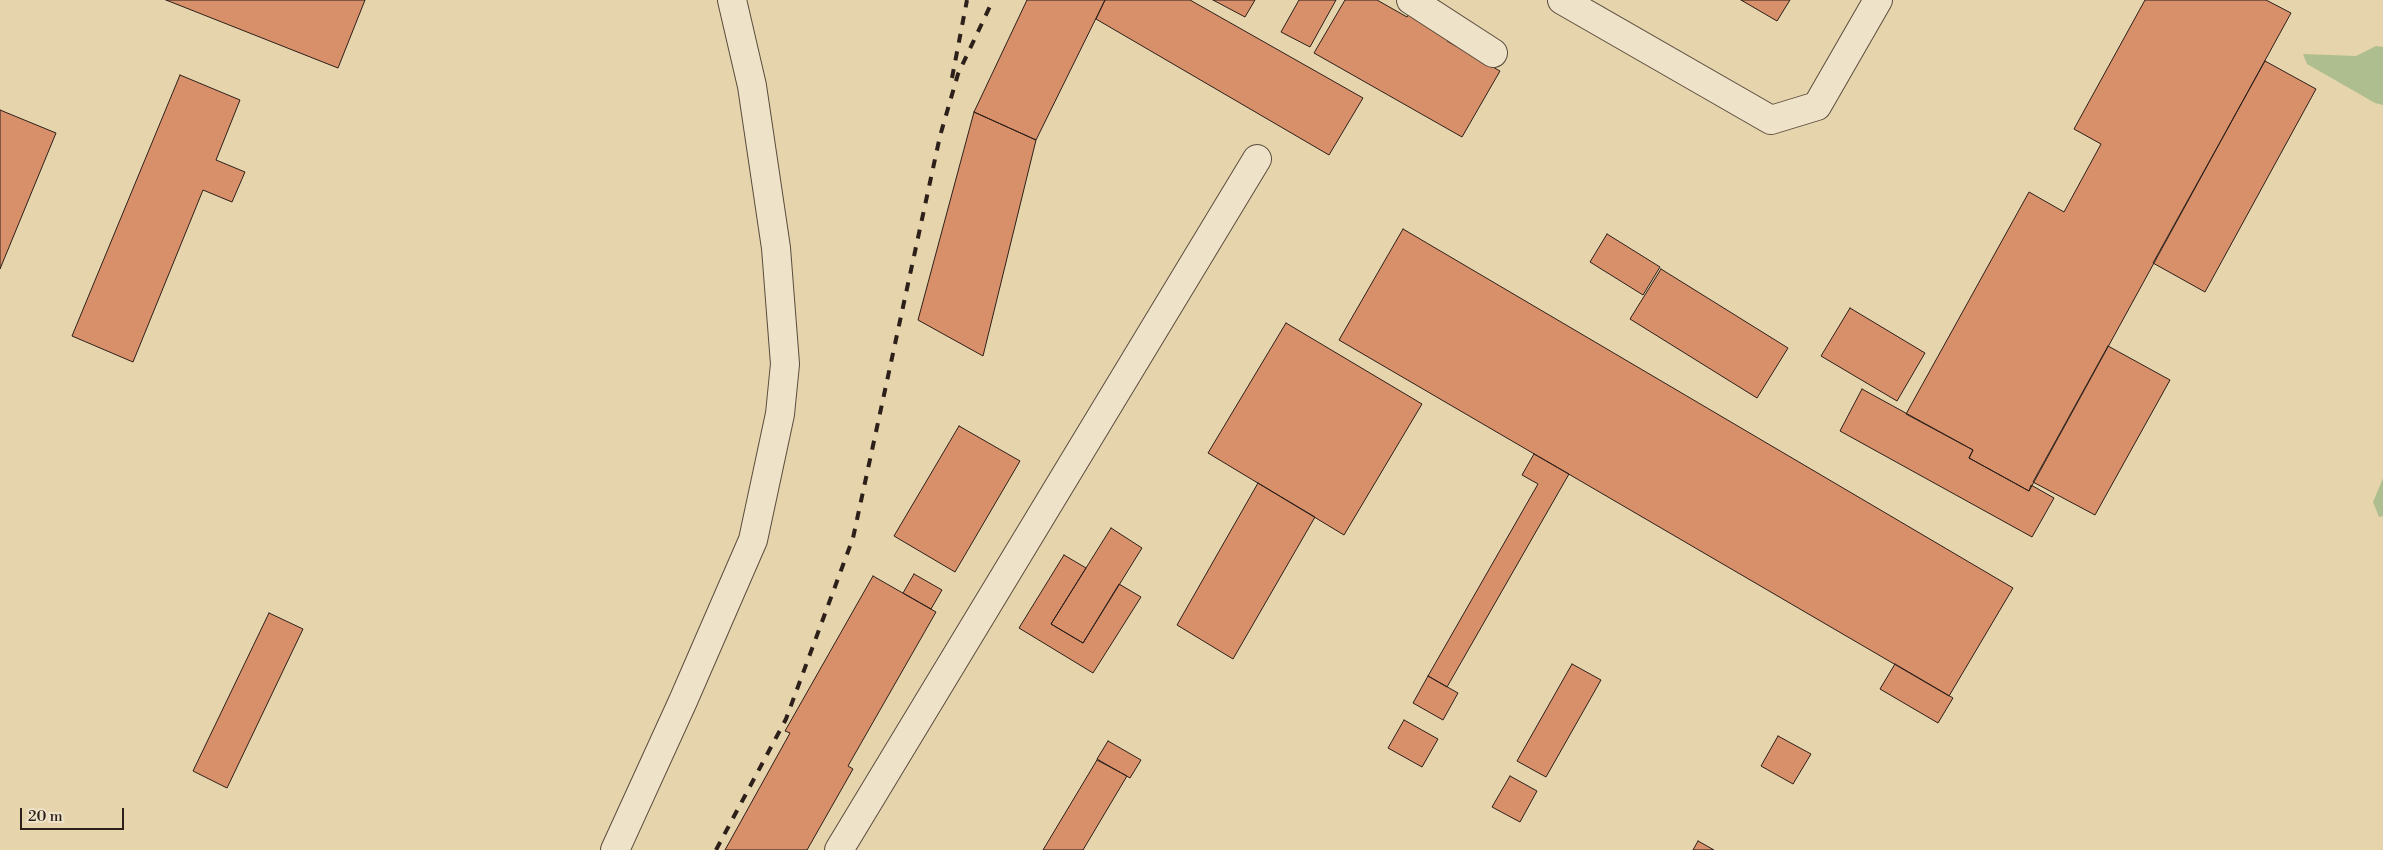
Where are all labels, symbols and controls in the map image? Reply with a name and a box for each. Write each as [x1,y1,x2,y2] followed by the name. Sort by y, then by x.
[22,798,126,830] scale bar
[28,807,63,826] text: 20 m

